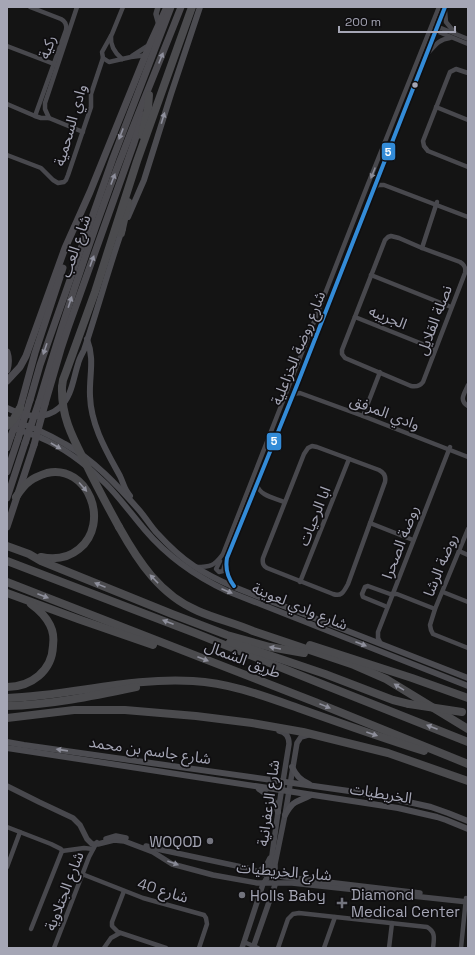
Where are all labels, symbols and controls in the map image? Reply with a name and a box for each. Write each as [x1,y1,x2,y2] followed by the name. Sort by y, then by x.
[339,8,455,34] scale bar
[345,14,381,30] text: 200 m
[34,33,60,61] street label: ركية
[158,52,164,64] one-way arrow
[410,80,420,90] unlabelled marker
[49,82,93,169] street label: وادي السحمية
[161,111,167,123] one-way arrow
[118,129,124,141] one-way arrow
[381,142,396,161] line badge: 5
[385,145,392,159] text: 5
[369,168,375,180] one-way arrow
[110,173,116,185] one-way arrow
[55,212,97,281] street label: شارع العب
[89,254,95,266] one-way arrow
[412,282,456,358] street label: نصلة القلايل
[267,288,332,409] street label: شارع روضة الخزاعلية
[67,296,73,308] one-way arrow
[366,301,410,333] street label: الجريبه
[42,344,48,356] one-way arrow
[347,390,423,436] street label: وادي المرفق
[266,432,282,451] line badge: 5
[271,434,278,448] text: 5
[50,442,62,449] one-way arrow
[78,482,87,491] one-way arrow
[294,484,334,548] street label: ابا الرحيات
[377,503,423,581] street label: روضة الصحرا
[419,531,461,599] street label: روضة الرشا
[149,574,159,584] one-way arrow
[248,578,351,637] street label: شارع وادي لعوينة
[93,581,105,587] one-way arrow
[221,588,233,594] one-way arrow
[38,594,50,600] one-way arrow
[161,619,173,625] one-way arrow
[202,636,284,683] street label: طريق الشمال
[355,641,367,647] one-way arrow
[268,645,281,651] one-way arrow
[198,656,209,662] one-way arrow
[394,683,404,691] one-way arrow
[319,704,331,710] one-way arrow
[425,724,437,730] one-way arrow
[367,731,379,737] one-way arrow
[87,732,213,771] street label: شارع جاسم بن محمد
[56,747,68,753] one-way arrow
[253,758,286,848] street label: شارع الزعفرانية
[349,779,413,807] street label: الخريطيات
[149,832,202,851] place label: WOQOD
[205,836,215,846] marker: WOQOD
[40,849,91,934] street label: شارع الجتلاوية
[235,857,333,888] street label: شارع الخريطيات
[167,861,179,867] one-way arrow
[134,873,191,910] street label: شارع 40
[351,885,460,921] place label: Diamond Medical Center
[250,886,326,905] place label: Holls Baby
[237,890,247,900] marker: Holls Baby
[336,897,348,909] marker: Diamond Medical Center

